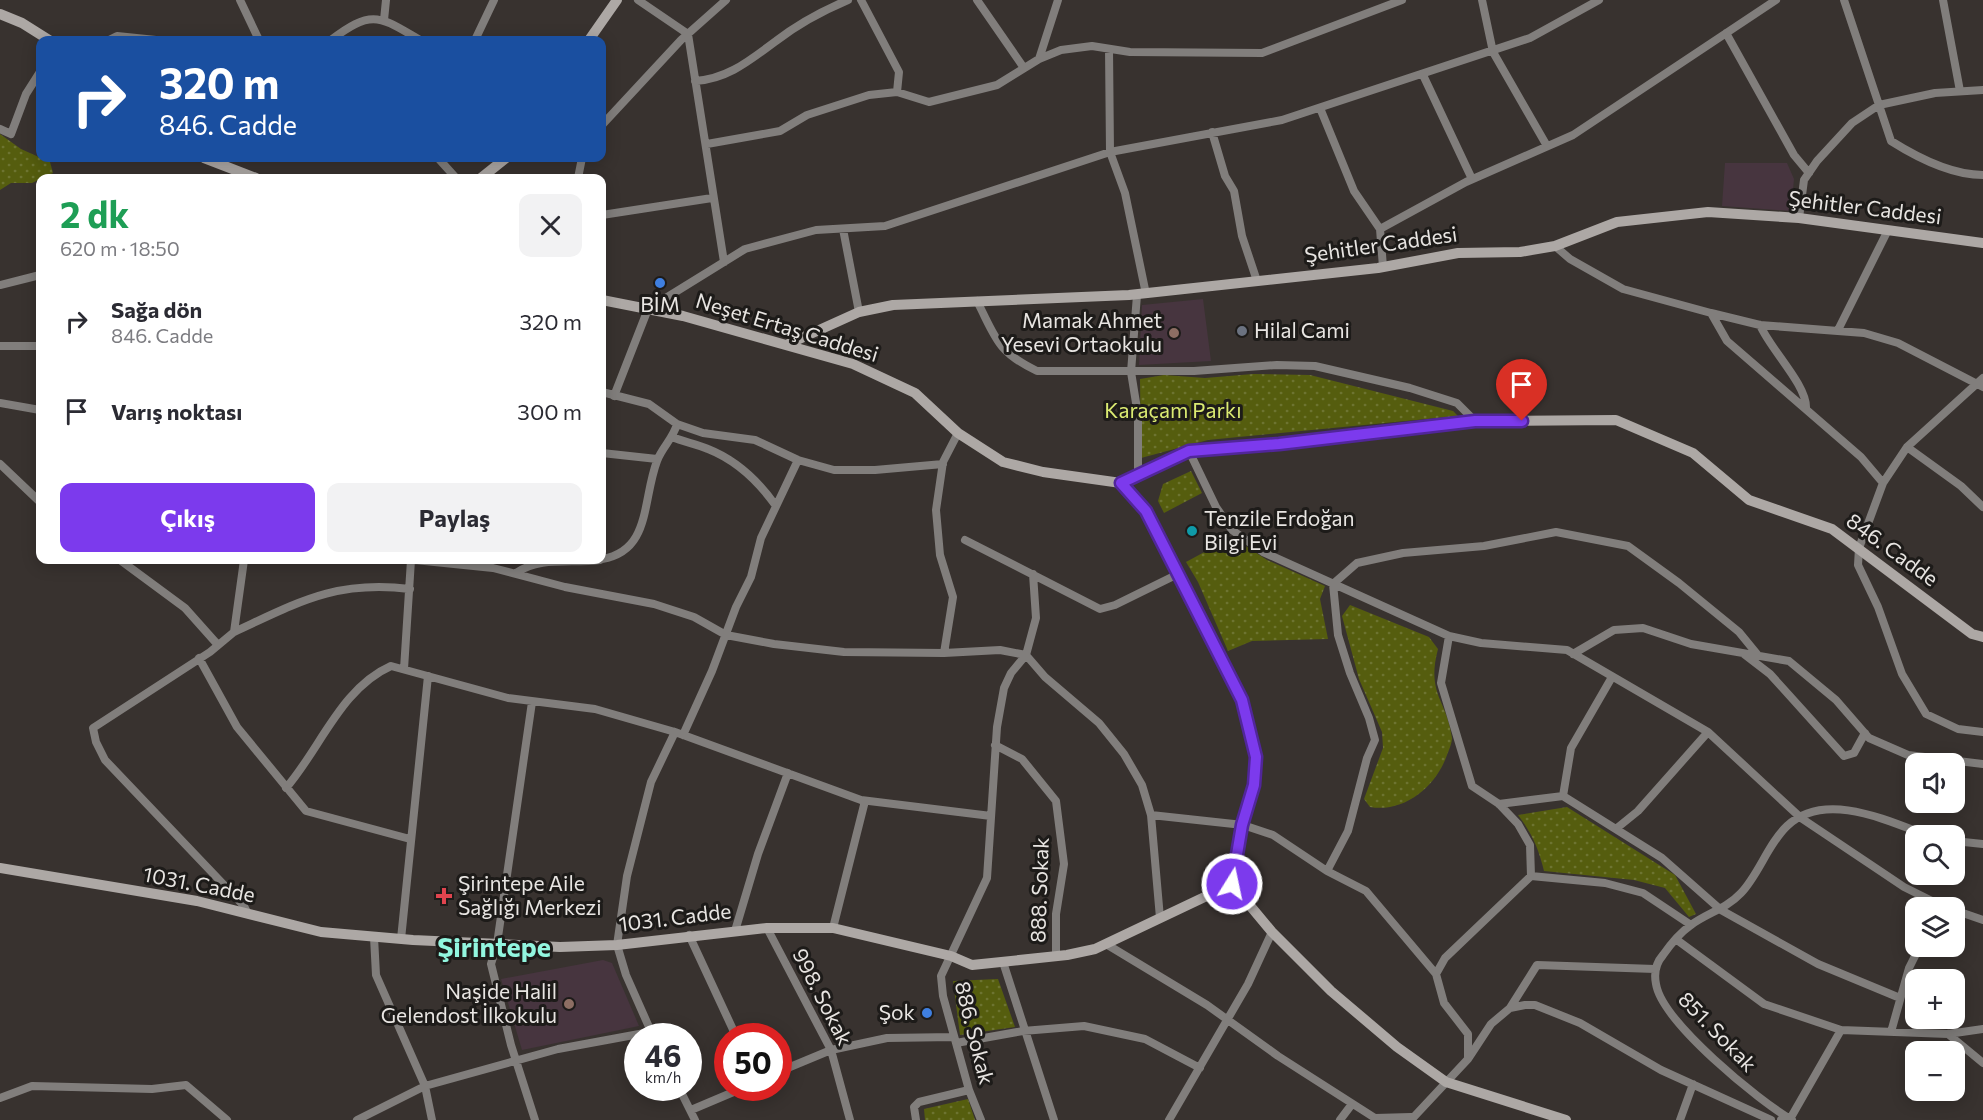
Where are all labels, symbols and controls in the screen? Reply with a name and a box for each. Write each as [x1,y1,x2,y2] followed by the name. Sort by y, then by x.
[159,56,279,108] text: 320 m
[60,60,138,138] icon: right
[159,108,297,141] text: 846. Cadde
[1787,185,1943,228] street label: Şehitler Caddesi
[60,191,129,235] text: 2 dk
[519,194,582,257] button: close
[1303,220,1459,267] street label: Şehitler Caddesi
[60,236,180,260] text: 620 m · 18:50
[653,276,667,290] marker: BİM
[693,287,882,366] street label: Neşet Ertaş Caddesi
[640,291,680,316] place label: BİM
[111,296,202,323] text: Sağa dön
[60,305,93,338] icon: right
[1001,307,1162,356] place label: Mamak Ahmet Yesevi Ortaokulu
[520,308,582,335] text: 320 m
[1254,317,1350,342] place label: Hilal Cami
[111,323,213,347] text: 846. Cadde
[1235,324,1249,338] marker: Hilal Cami
[1167,326,1181,340] marker: Mamak Ahmet Yesevi Ortaokulu
[1496,359,1547,421] pin
[1505,368,1538,401] icon: arrive
[60,395,93,428] icon: arrive
[1104,397,1242,422] park label: Karaçam Parkı
[111,398,242,425] text: Varış noktası
[517,398,582,425] text: 300 m
[60,483,315,552] button: Çıkış
[327,483,582,552] button: Paylaş
[1204,505,1355,554] place label: Tenzile Erdoğan Bilgi Evi
[1842,507,1944,590] street label: 846. Cadde
[1185,524,1199,538] marker: Tenzile Erdoğan Bilgi Evi
[1905,753,1965,1101] map controls
[1905,753,1965,813] button: sound
[1905,825,1965,885] button: search
[1024,837,1053,943] street label: 888. Sokak
[1200,852,1264,916] position arrow
[141,860,257,907] street label: 1031. Cadde
[458,870,602,919] place label: Şirintepe Aile Sağlığı Merkezi
[435,887,453,905] marker: Şirintepe Aile Sağlığı Merkezi
[617,897,733,936] street label: 1031. Cadde
[1905,897,1965,957] button: layers
[437,930,551,963] district label: Şirintepe
[788,944,858,1049] street label: 998. Sokak
[1905,969,1965,1029] button: +
[381,978,557,1027] place label: Naşide Halil Gelendost İlkokulu
[951,978,1000,1087] street label: 886. Sokak
[1674,986,1762,1076] street label: 851. Sokak
[562,997,576,1011] marker: Naşide Halil Gelendost İlkokulu
[879,999,915,1024] place label: Şok
[920,1006,934,1020] marker: Şok
[714,1023,792,1101] speed limit sign: 50
[645,1036,681,1073] text: 46
[1905,1041,1965,1101] button: −
[645,1068,681,1086] text: km/h

